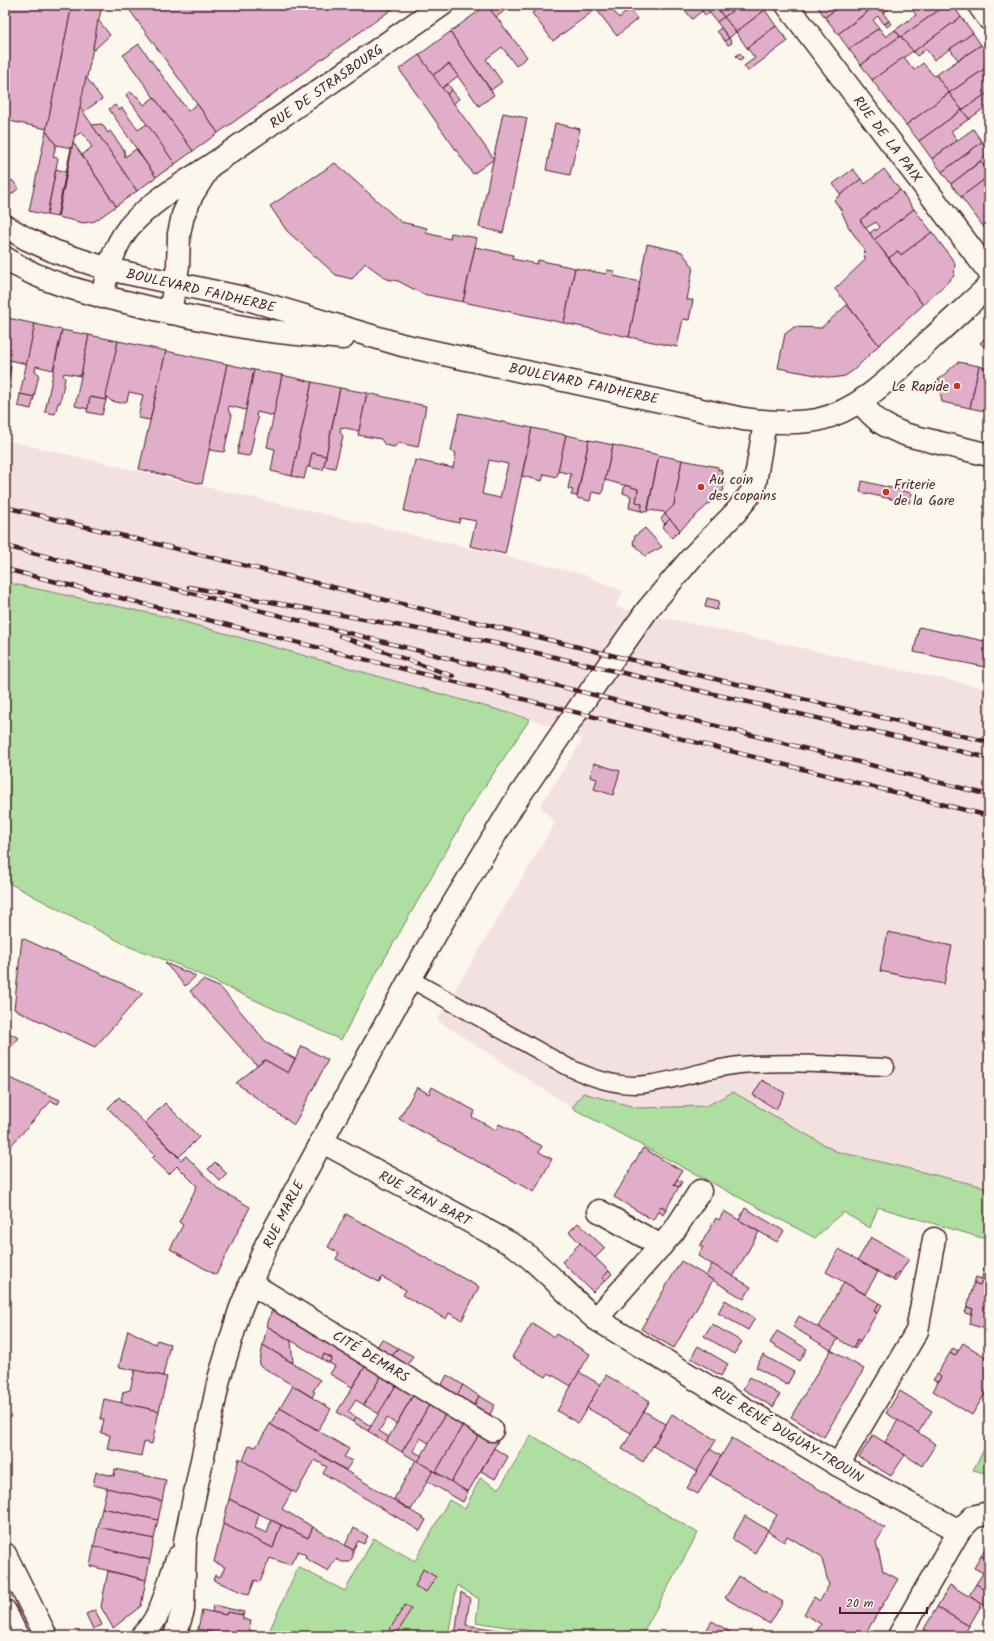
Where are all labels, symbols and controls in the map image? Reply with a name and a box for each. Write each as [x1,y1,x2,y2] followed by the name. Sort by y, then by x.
[265,39,388,135] street label: RUE DE STRASBOURG
[847,91,927,188] street label: RUE DE LA PAIX
[124,263,278,319] street label: BOULEVARD FAIDHERBE
[507,357,661,411] street label: BOULEVARD FAIDHERBE
[891,376,950,398] place label: Le Rapide
[952,381,962,391] marker: Le Rapide
[709,469,776,507] place label: Au coin des copains
[894,474,955,512] place label: Friterie de la Gare
[696,482,706,492] marker: Au coin des copains
[881,487,891,497] marker: Friterie de la Gare
[374,1165,476,1233] street label: RUE JEAN BART
[257,1176,311,1252] street label: RUE MARLE
[328,1325,414,1389] street label: CITÉ DEMARS
[707,1381,868,1489] street label: RUE RENÉ DUGUAY-TROUIN
[840,1589,927,1615] scale bar
[846,1594,874,1613] text: 20 m

